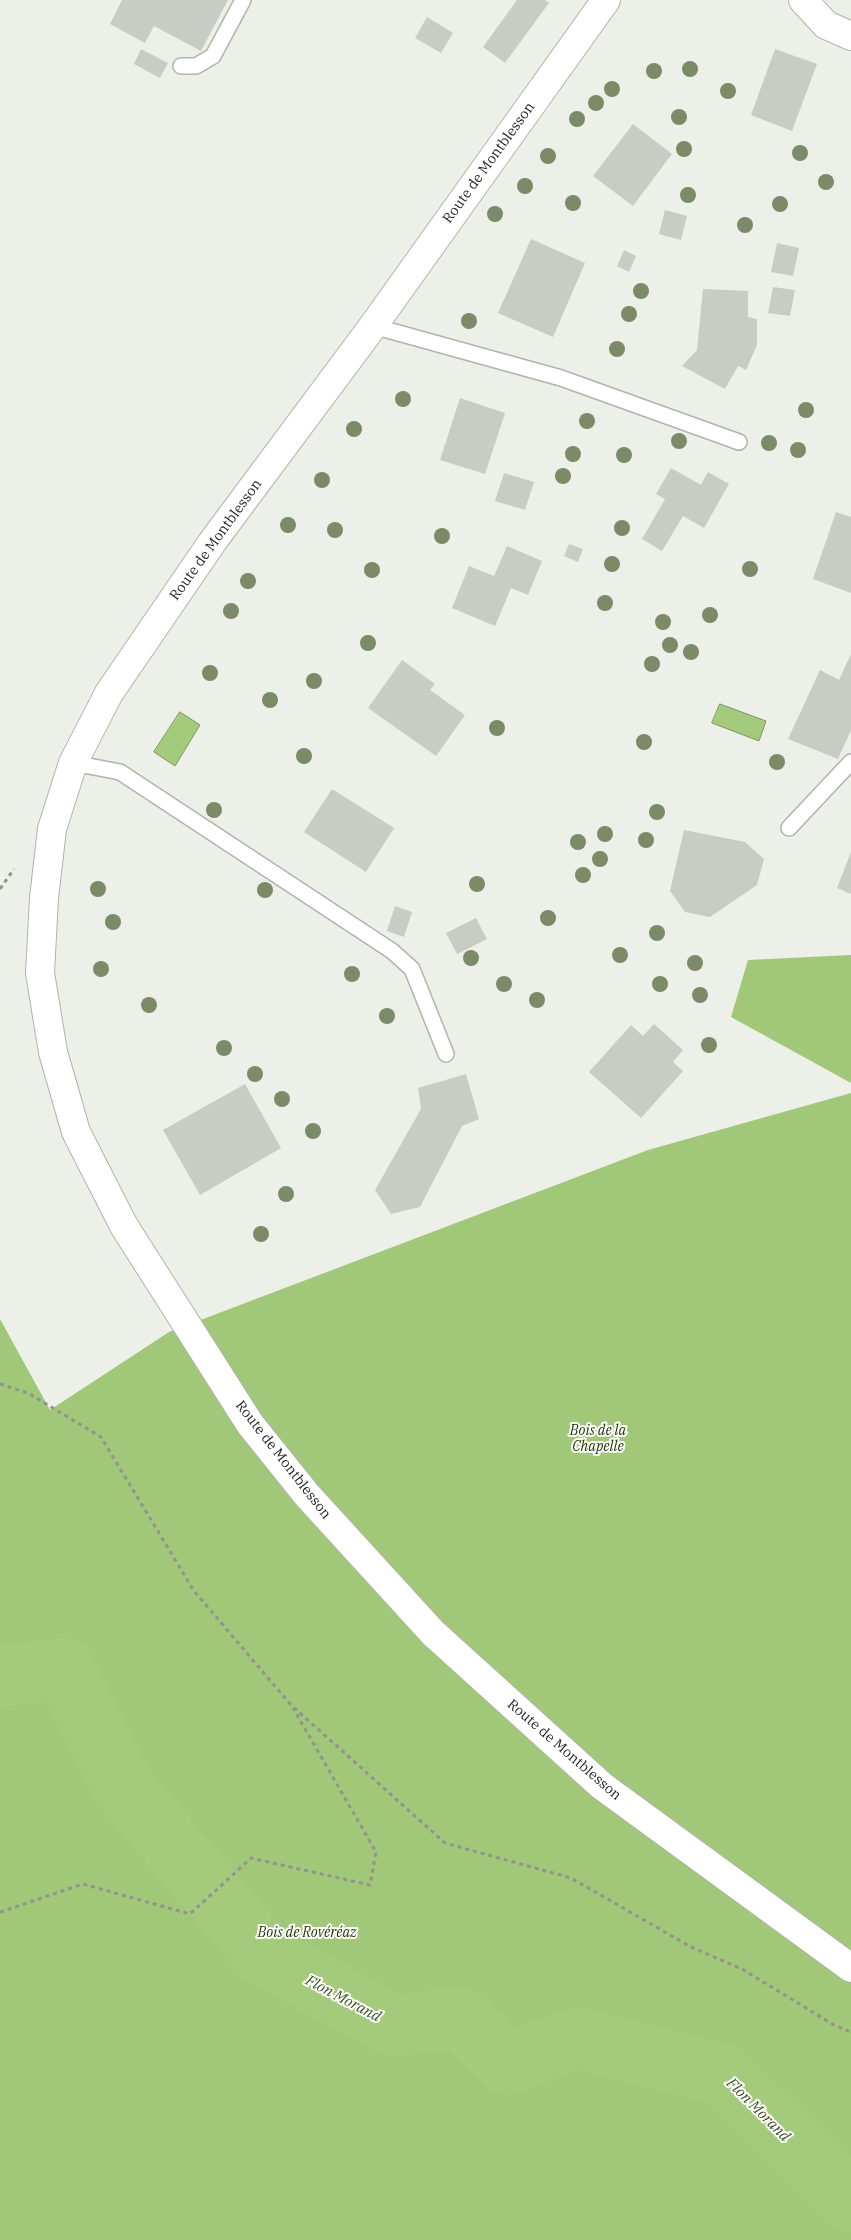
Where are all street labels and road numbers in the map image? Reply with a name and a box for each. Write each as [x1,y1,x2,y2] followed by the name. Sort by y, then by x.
[440,99,538,227] street label: Route de Montblesson
[167,476,265,604] street label: Route de Montblesson
[232,1398,334,1522] street label: Route de Montblesson
[504,1696,624,1804] street label: Route de Montblesson

